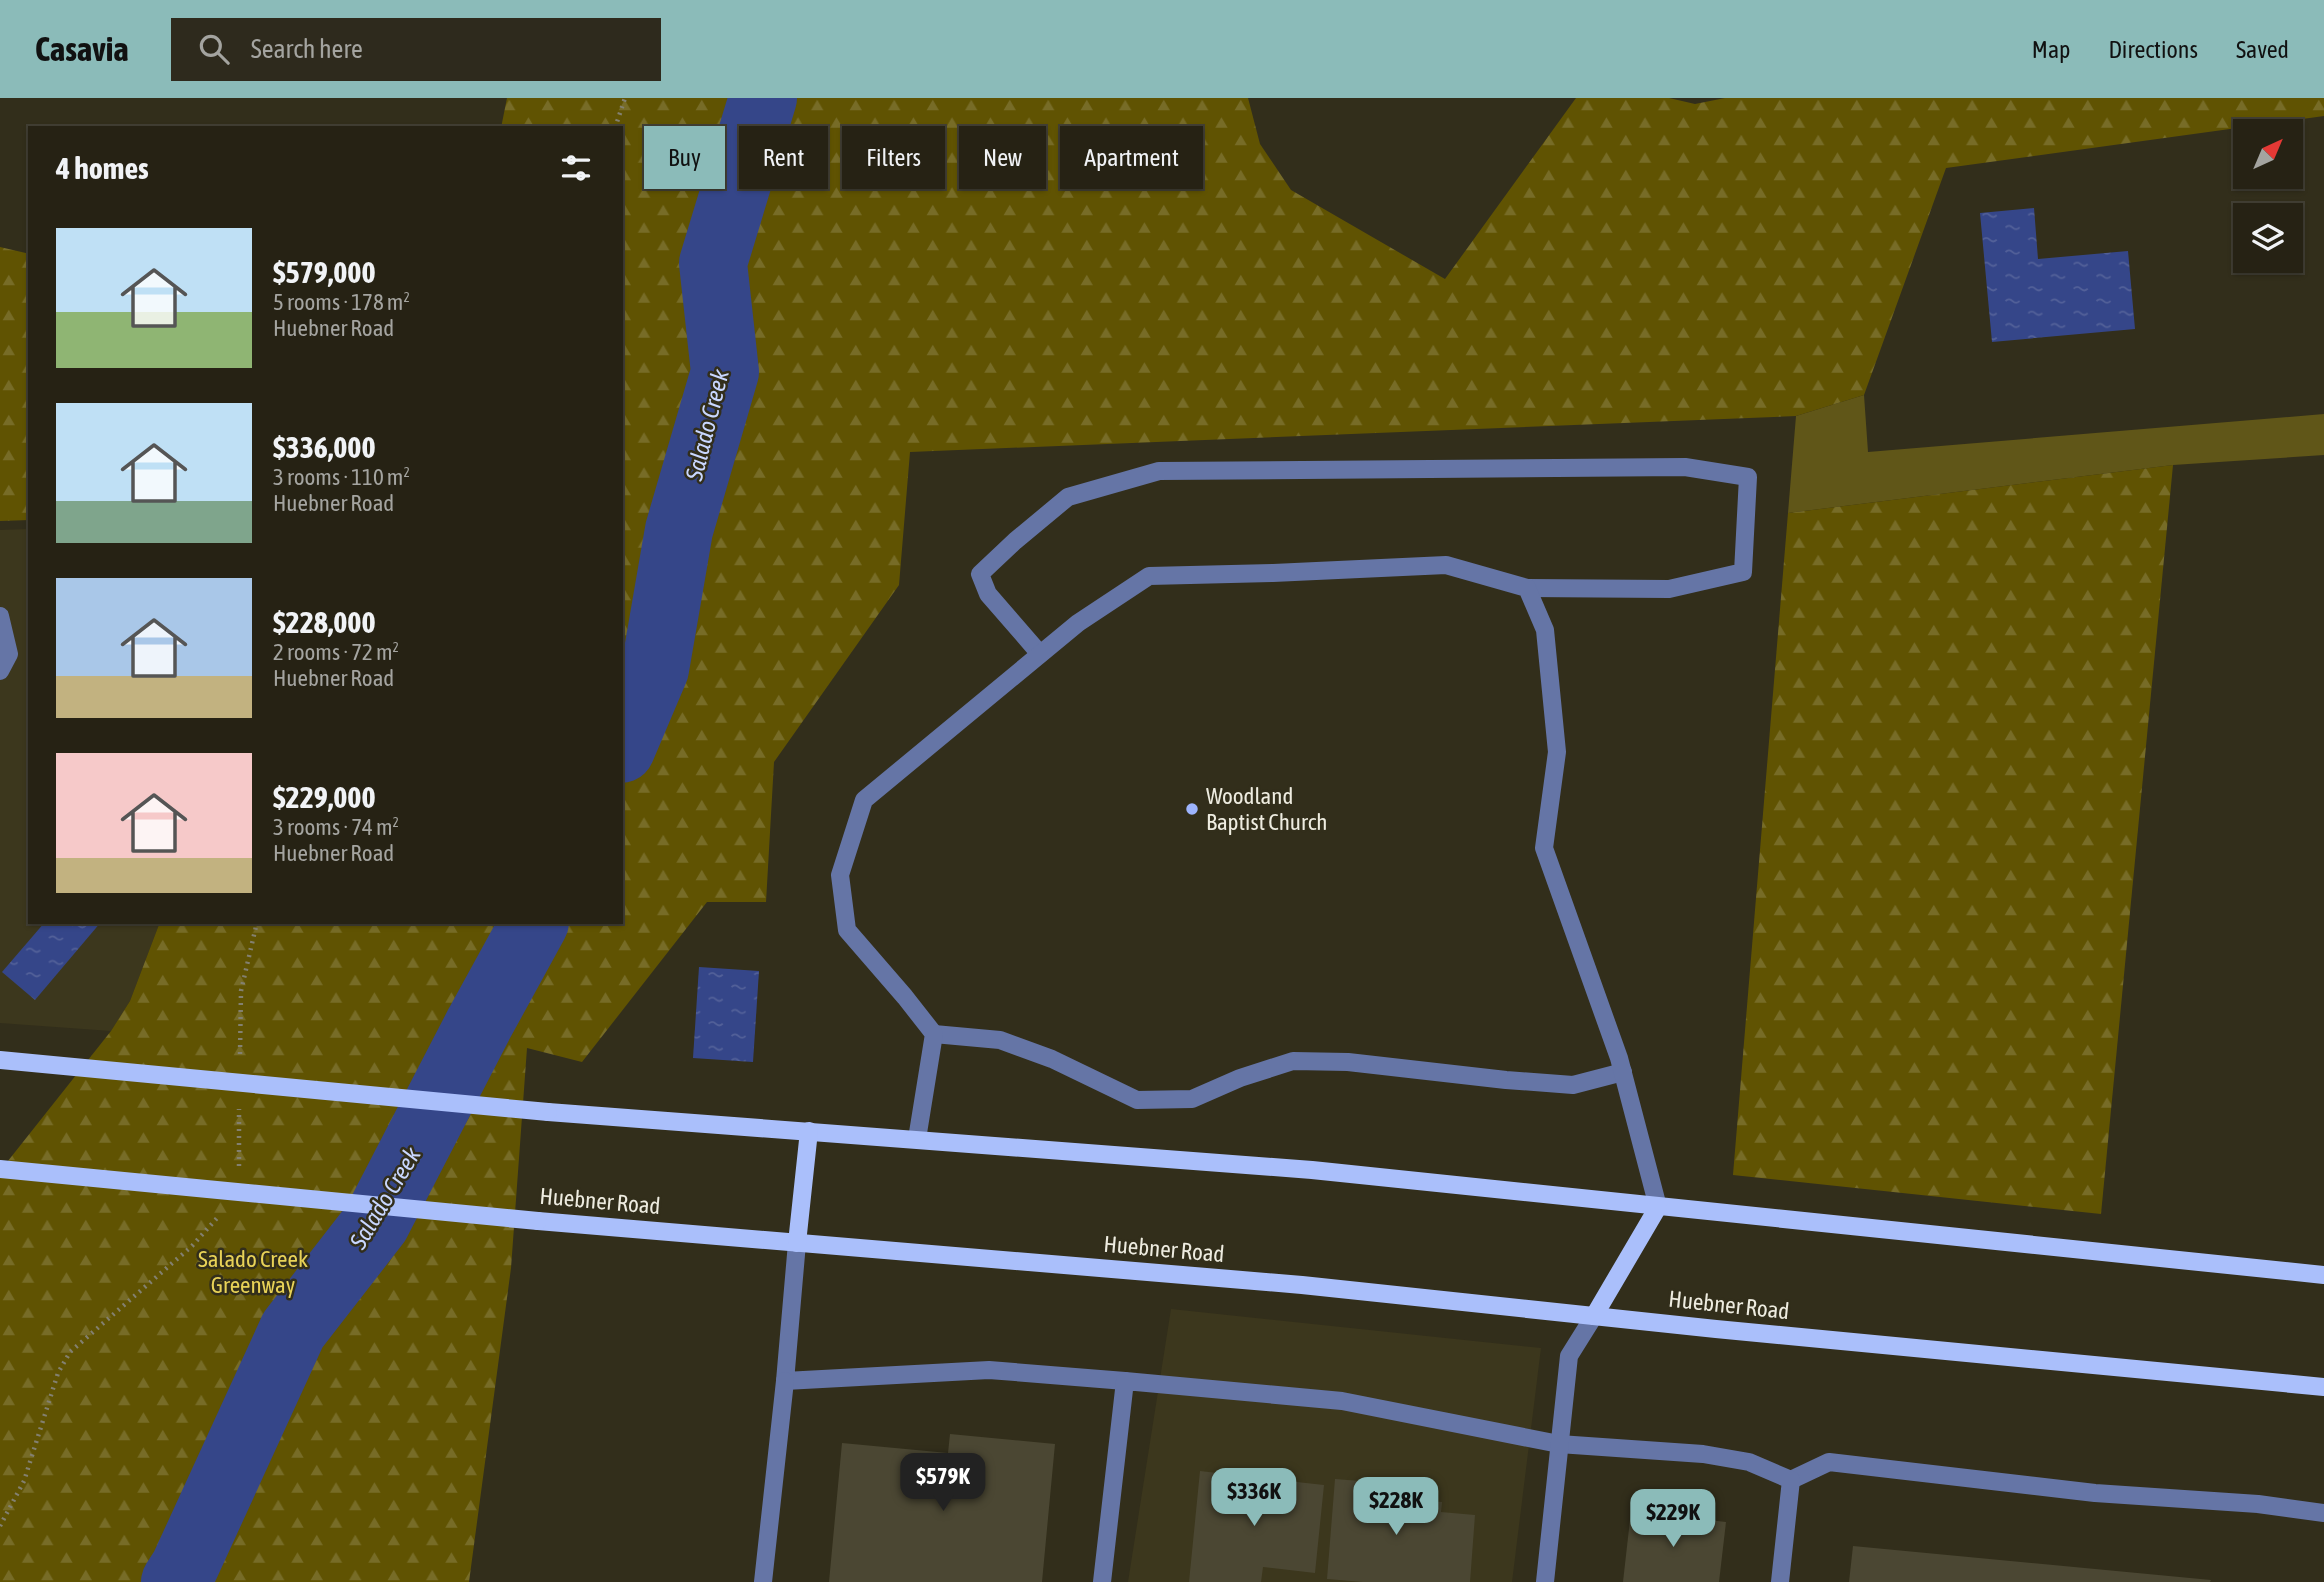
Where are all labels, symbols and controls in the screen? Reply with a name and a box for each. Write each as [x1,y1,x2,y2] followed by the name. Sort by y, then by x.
[171,18,661,81] search box
[35,30,129,68] text: Casavia
[195,30,233,68] icon: search
[251,34,363,64] text: Search here
[2032,36,2070,63] text: Map
[2108,36,2198,63] text: Directions
[2236,36,2289,63] text: Saved
[2233,119,2303,189] north arrow
[2233,119,2303,273] map controls
[644,126,725,189] chip: Buy
[739,126,828,189] chip: Rent
[842,126,945,189] chip: Filters
[959,126,1046,189] chip: New
[1060,126,1203,189] chip: Apartment
[557,149,595,187] icon: filters
[56,151,149,185] text: 4 homes
[2233,203,2303,273] button: layers
[273,255,376,289] text: $579,000
[112,256,196,340] icon: home
[273,289,410,315] text: 5 rooms · 178 m²
[273,315,394,341] text: Huebner Road
[680,366,734,484] water label: Salado Creek
[273,430,376,464] text: $336,000
[112,431,196,515] icon: home
[273,464,410,490] text: 3 rooms · 110 m²
[273,490,394,516] text: Huebner Road
[273,605,376,639] text: $228,000
[112,606,196,690] icon: home
[273,639,399,665] text: 2 rooms · 72 m²
[273,665,394,691] text: Huebner Road
[273,780,376,814] text: $229,000
[112,781,196,865] icon: home
[1206,783,1327,835] place label: Woodland Baptist Church
[1184,801,1200,817] marker: Woodland Baptist Church
[273,814,399,840] text: 3 rooms · 74 m²
[273,840,394,866] text: Huebner Road
[344,1142,426,1254] water label: Salado Creek
[538,1183,662,1219] street label: Huebner Road
[1102,1231,1226,1267] street label: Huebner Road
[198,1246,308,1298] park label: Salado Creek Greenway
[1667,1286,1791,1324] street label: Huebner Road
[894,1454,992,1513] pin: $579K
[916,1463,970,1489] text: $579K
[1205,1468,1303,1528] pin: $336K
[1227,1478,1281,1504] text: $336K
[1347,1478,1445,1537] pin: $228K
[1369,1487,1423,1513] text: $228K
[1624,1490,1722,1549] pin: $229K
[1646,1499,1700,1525] text: $229K

